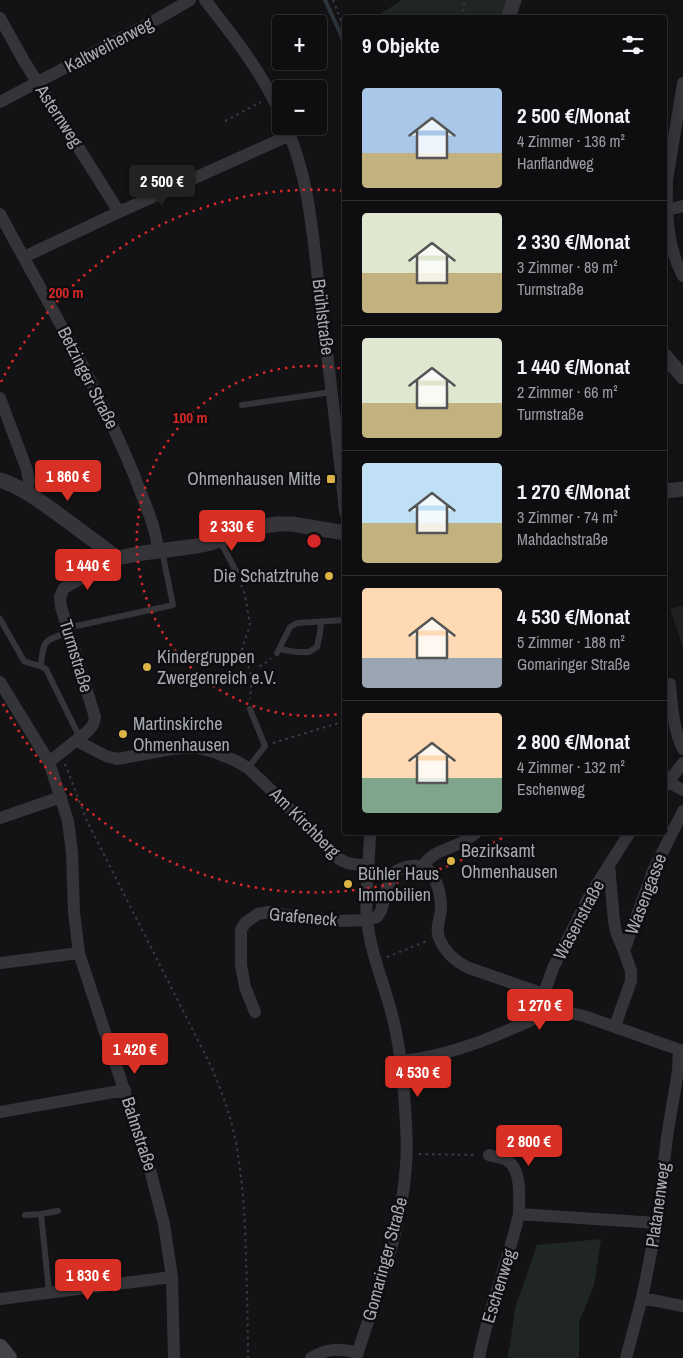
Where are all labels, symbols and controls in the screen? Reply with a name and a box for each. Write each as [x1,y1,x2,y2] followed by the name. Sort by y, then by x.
[60,10,158,78] street label: Kaltweiherweg
[272,15,327,135] map controls
[272,15,327,70] button: +
[362,31,440,60] text: 9 Objekte
[619,31,647,59] icon: filters
[29,79,89,152] street label: Asternweg
[272,80,327,135] button: −
[517,101,630,130] text: 2 500 €/Monat
[402,108,462,168] icon: home
[517,130,625,152] text: 4 Zimmer · 136 m²
[517,152,594,174] text: Hanflandweg
[116,164,208,207] pin: 2 500 €
[140,170,184,192] text: 2 500 €
[517,227,630,256] text: 2 330 €/Monat
[402,233,462,293] icon: home
[517,256,618,278] text: 3 Zimmer · 89 m²
[306,278,341,356] street label: Brühlstraße
[517,278,584,300] text: Turmstraße
[49,282,83,303] text: 200 m
[52,322,125,433] street label: Betzinger Straße
[517,352,630,381] text: 1 440 €/Monat
[402,358,462,418] icon: home
[517,381,618,403] text: 2 Zimmer · 66 m²
[517,403,584,425] text: Turmstraße
[173,407,207,428] text: 100 m
[22,460,114,502] pin: 1 860 €
[46,465,90,487] text: 1 860 €
[187,466,321,491] place label: Ohmenhausen Mitte
[325,473,337,485] marker: Ohmenhausen Mitte
[517,477,630,506] text: 1 270 €/Monat
[402,483,462,543] icon: home
[517,506,618,528] text: 3 Zimmer · 74 m²
[186,510,278,552] pin: 2 330 €
[210,515,254,537] text: 2 330 €
[517,528,608,550] text: Mahdachstraße
[305,532,323,550] centre of rings
[42,548,134,591] pin: 1 440 €
[66,554,110,576] text: 1 440 €
[213,563,319,588] place label: Die Schatztruhe
[323,570,335,582] marker: Die Schatztruhe
[517,602,630,631] text: 4 530 €/Monat
[402,608,462,668] icon: home
[54,616,99,695] street label: Turmstraße
[517,631,625,653] text: 5 Zimmer · 188 m²
[157,644,276,690] place label: Kindergruppen Zwergenreich e.V.
[517,653,630,675] text: Gomaringer Straße
[141,661,153,673] marker: Kindergruppen Zwergenreich e.V.
[133,711,230,757] place label: Martinskirche Ohmenhausen
[517,727,630,756] text: 2 800 €/Monat
[117,728,129,740] marker: Martinskirche Ohmenhausen
[402,733,462,793] icon: home
[517,756,625,778] text: 4 Zimmer · 132 m²
[517,778,585,800] text: Eschenweg
[264,781,347,864] street label: Am Kirchberg
[461,838,558,884] place label: Bezirksamt Ohmenhausen
[619,850,672,938] street label: Wasengasse
[445,855,457,867] marker: Bezirksamt Ohmenhausen
[358,861,439,907] place label: Bühler Haus Immobilien
[547,875,610,964] street label: Wasenstraße
[342,878,354,890] marker: Bühler Haus Immobilien
[268,901,339,932] street label: Grafeneck
[494,988,586,1031] pin: 1 270 €
[518,994,562,1016] text: 1 270 €
[89,1032,181,1075] pin: 1 420 €
[113,1038,157,1060] text: 1 420 €
[372,1056,464,1098] pin: 4 530 €
[396,1061,440,1083] text: 4 530 €
[116,1094,163,1174] street label: Bahnstraße
[483,1124,575,1167] pin: 2 800 €
[507,1130,551,1152] text: 2 800 €
[639,1160,676,1249] street label: Platanenweg
[356,1194,413,1324] street label: Gomaringer Straße
[475,1245,522,1326] street label: Eschenweg
[42,1258,134,1301] pin: 1 830 €
[66,1264,110,1286] text: 1 830 €

